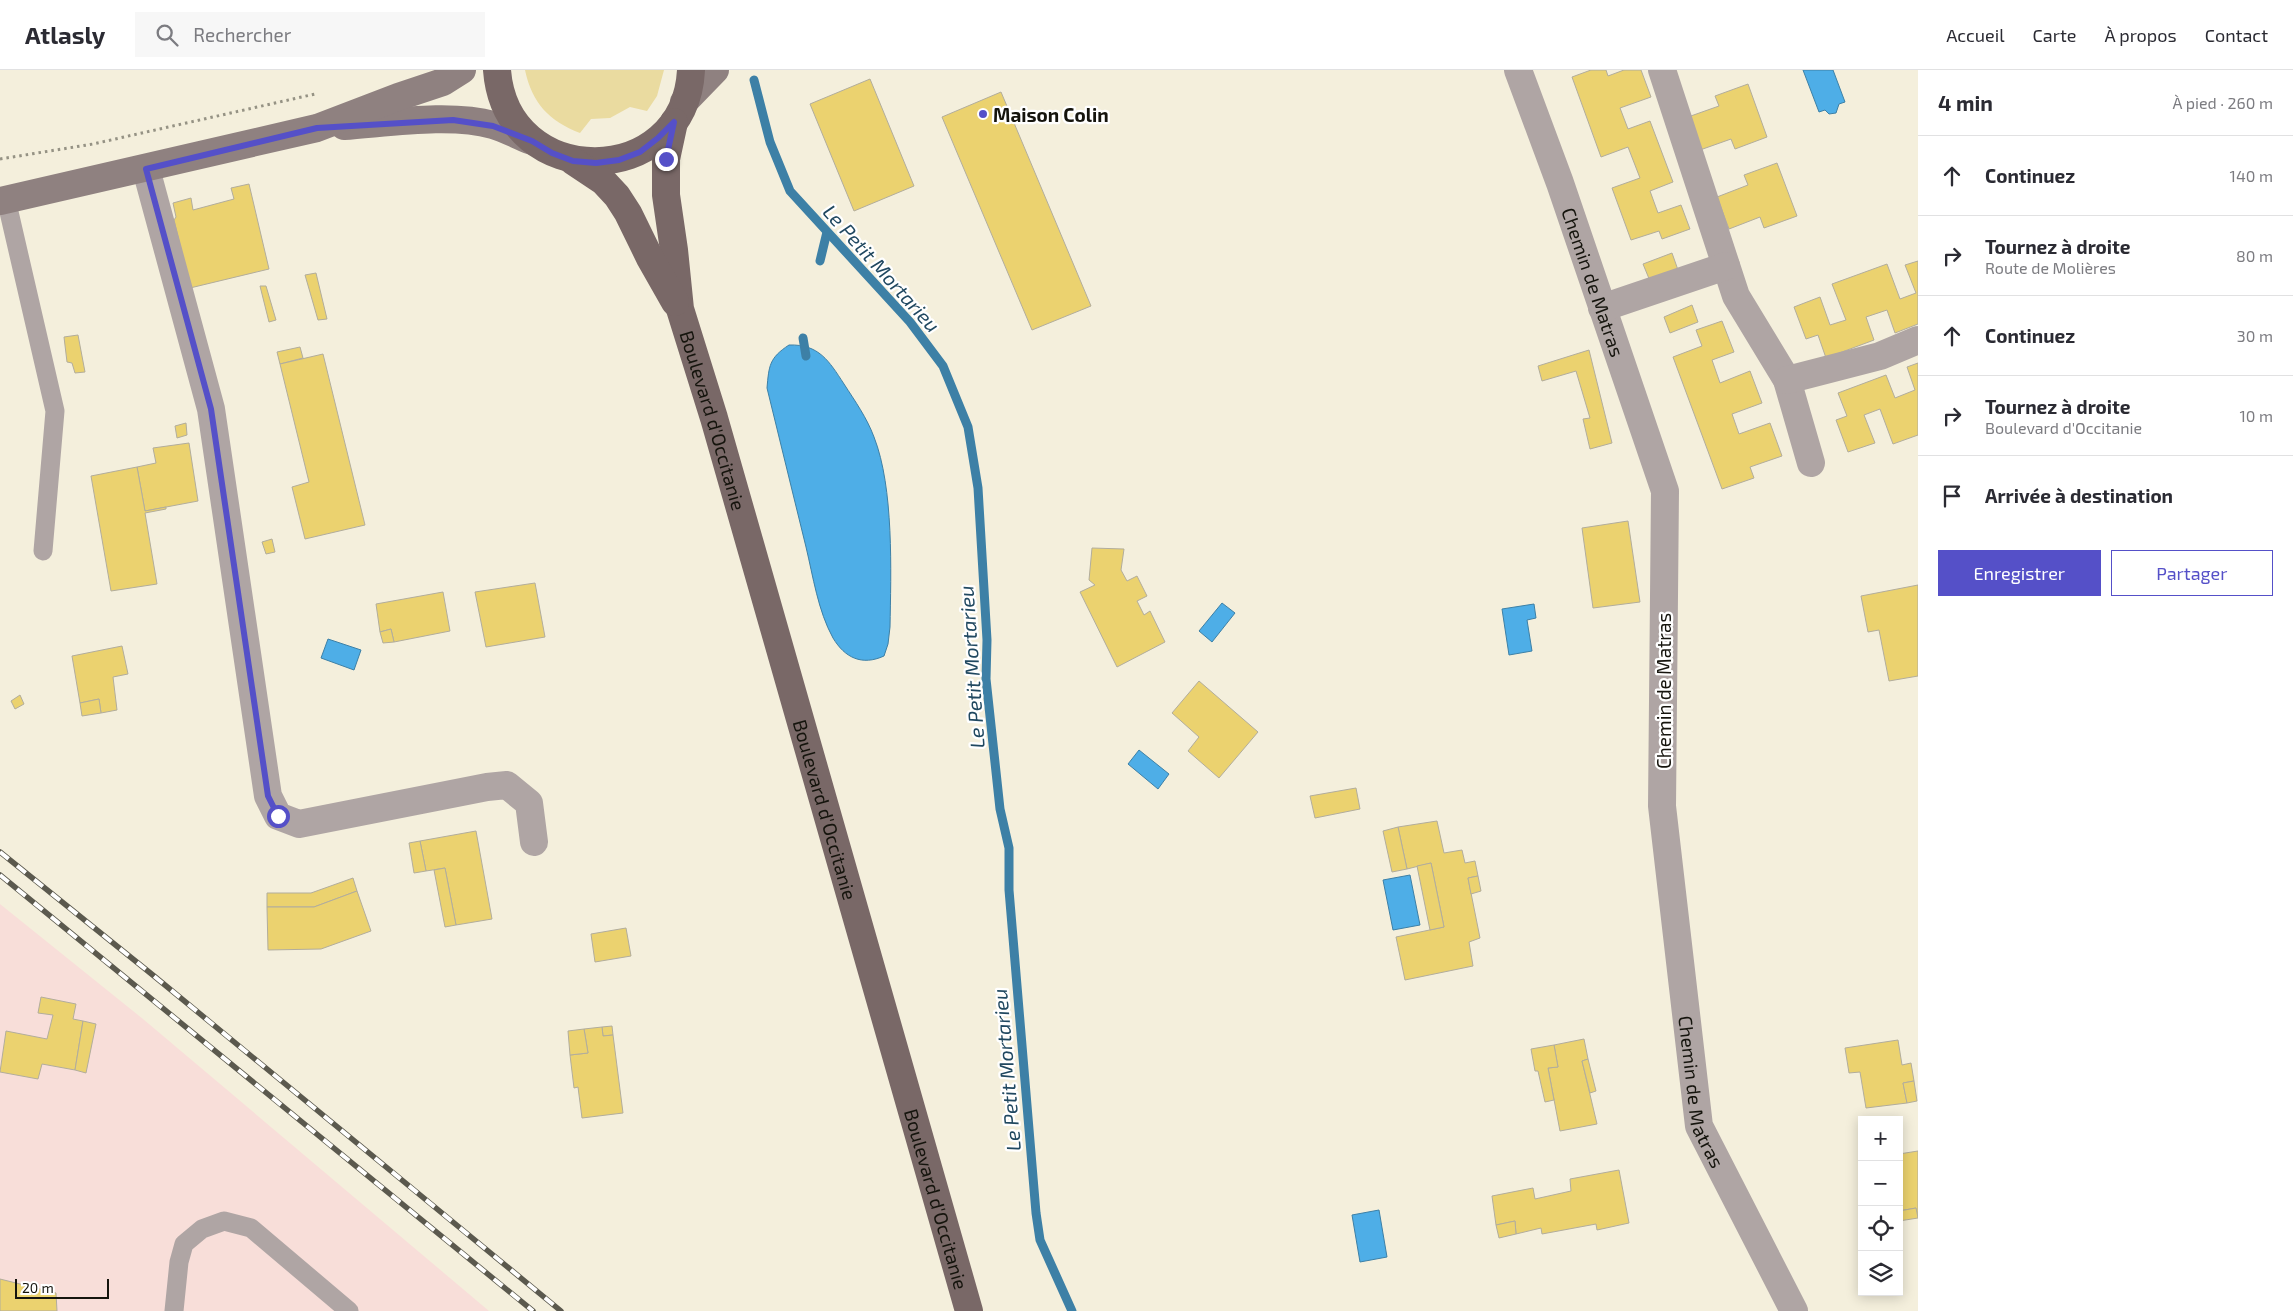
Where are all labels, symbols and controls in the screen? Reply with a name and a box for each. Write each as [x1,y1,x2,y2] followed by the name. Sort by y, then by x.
[135,12,485,57] search box
[25,20,105,49] text: Atlasly
[153,21,181,49] icon: search
[193,23,291,46] text: Rechercher
[1946,24,2005,46] text: Accueil
[2033,24,2076,46] text: Carte
[2104,24,2177,46] text: À propos
[2205,24,2268,46] text: Contact
[1938,90,1993,115] text: 4 min
[2173,93,2273,112] text: À pied · 260 m
[993,103,1109,126] place label: Maison Colin
[977,108,989,120] marker: Maison Colin
[655,148,678,171] route end
[1938,162,1966,190] icon: ahead
[1985,164,2075,187] text: Continuez
[2230,166,2273,185] text: 140 m
[819,199,945,337] water label: Le Petit Mortarieu
[1558,204,1630,359] street label: Chemin de Matras
[1985,235,2131,258] text: Tournez à droite
[1938,242,1966,270] icon: right
[2236,246,2273,265] text: 80 m
[1985,258,2116,277] text: Route de Molières
[1938,322,1966,350] icon: ahead
[1985,324,2075,347] text: Continuez
[2237,326,2273,345] text: 30 m
[676,327,751,513] street label: Boulevard d'Occitanie
[1985,395,2131,418] text: Tournez à droite
[1938,402,1966,430] icon: right
[2239,406,2273,425] text: 10 m
[1985,418,2142,437] text: Boulevard d'Occitanie
[1938,482,1966,510] icon: arrive
[1985,484,2173,507] text: Arrivée à destination
[1938,550,2101,596] button: Enregistrer
[2111,550,2273,596] button: Partager
[953,585,989,749] water label: Le Petit Mortarieu
[1652,613,1675,769] street label: Chemin de Matras
[789,717,862,902] street label: Boulevard d'Occitanie
[267,805,290,828] route start
[987,988,1025,1152] water label: Le Petit Mortarieu
[1675,1014,1730,1171] street label: Chemin de Matras
[900,1106,974,1292] street label: Boulevard d'Occitanie
[1858,1116,1903,1296] map controls
[1858,1116,1903,1161] button: +
[1858,1161,1903,1206] button: −
[1858,1206,1903,1251] button: locate
[1858,1251,1903,1296] button: layers
[15,1276,109,1299] scale bar
[22,1279,54,1296] text: 20 m

